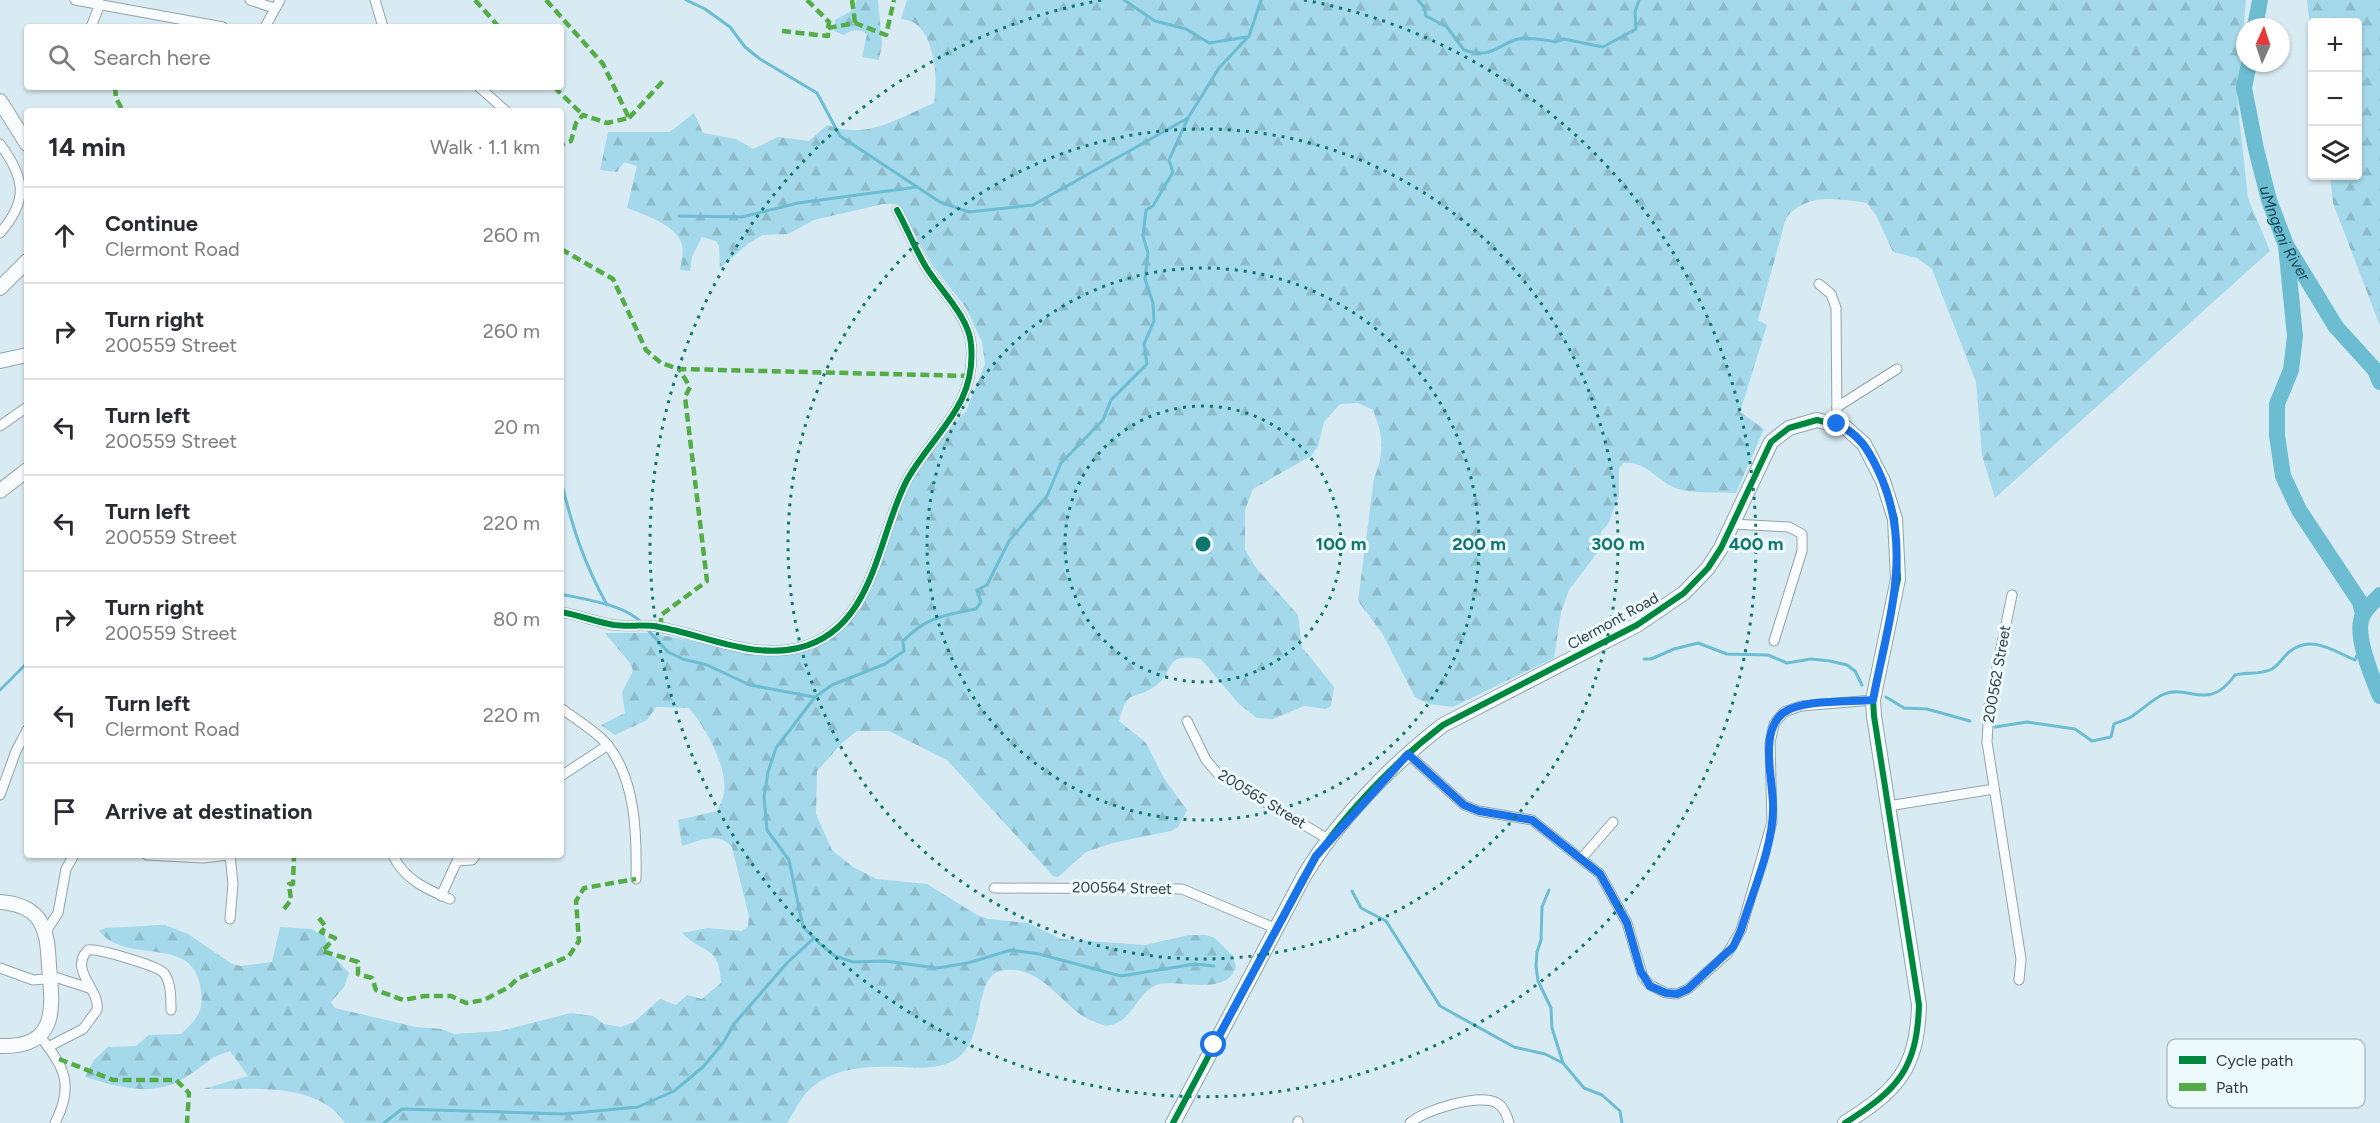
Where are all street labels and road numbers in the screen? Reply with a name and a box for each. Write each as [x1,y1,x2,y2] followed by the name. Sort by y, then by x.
[1564,589,1662,653] street label: Clermont Road
[1980,623,2014,724] street label: 200562 Street
[1215,766,1309,832] street label: 200565 Street
[1072,878,1172,898] street label: 200564 Street

